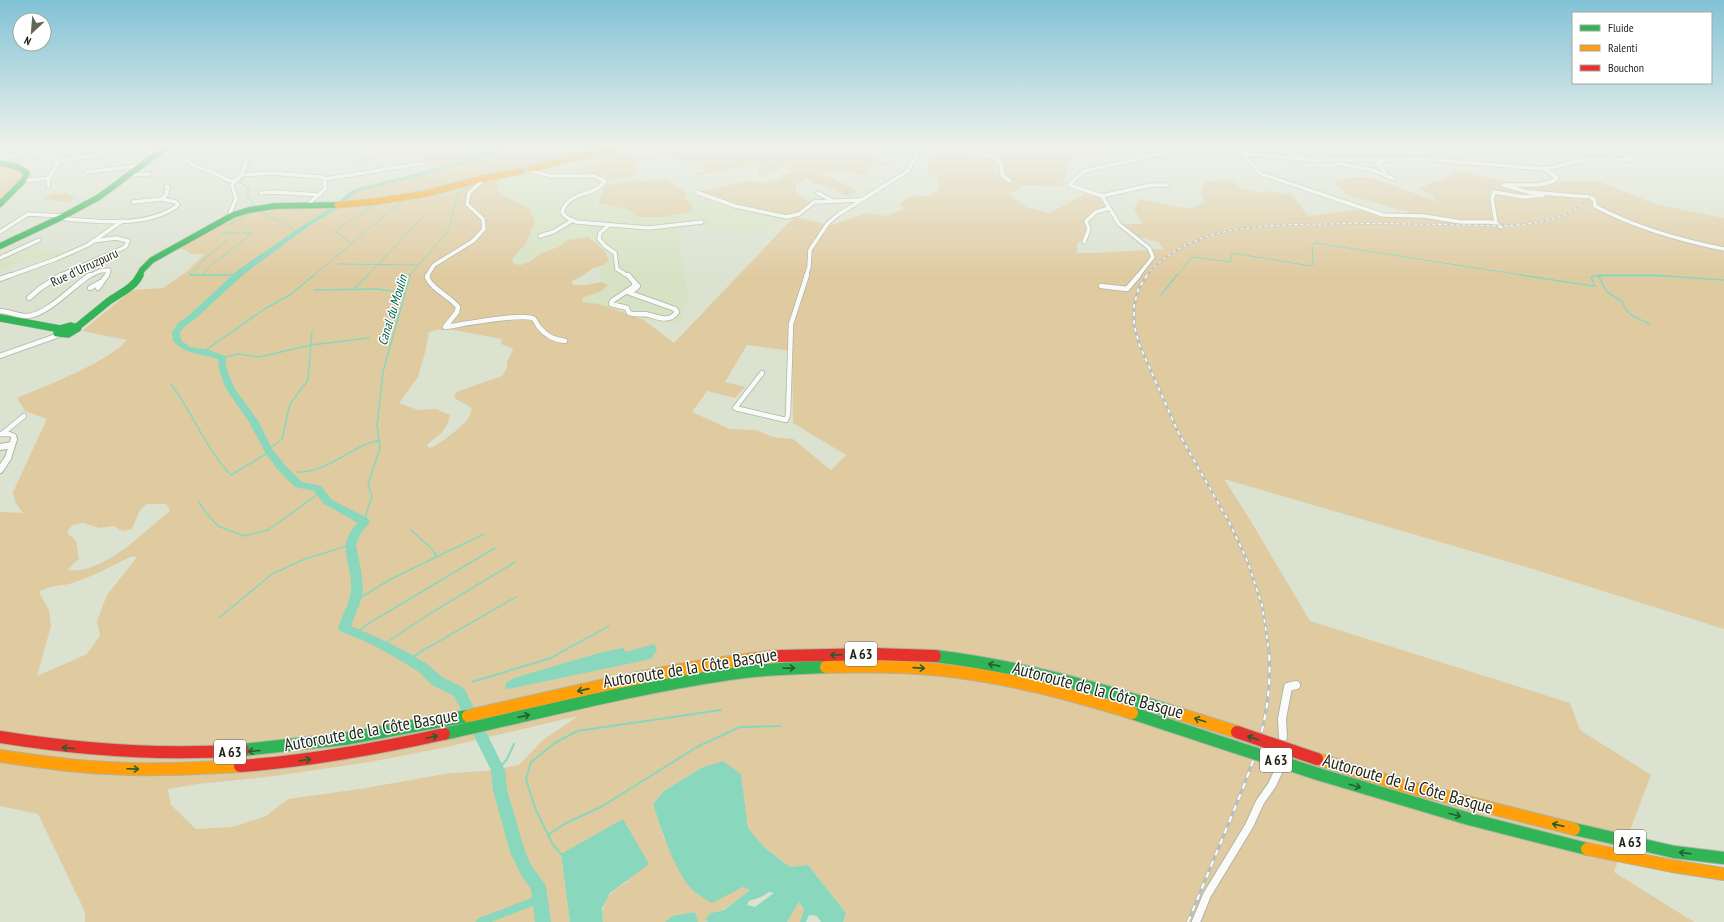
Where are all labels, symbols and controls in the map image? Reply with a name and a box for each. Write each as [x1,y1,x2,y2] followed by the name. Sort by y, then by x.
[12,12,52,52] north arrow
[1572,12,1712,84] legend
[1608,20,1634,35] text: Fluide
[22,33,33,49] text: N
[1608,40,1637,55] text: Ralenti
[1608,60,1644,75] text: Bouchon
[48,244,121,291] street label: Rue d'Urruzpuru
[374,272,412,347] water label: Canal du Moulin
[601,642,779,693] street label: Autoroute de la Côte Basque
[845,642,877,666] road number: A 63
[830,651,843,659] one-way arrow
[1010,656,1186,723] street label: Autoroute de la Côte Basque
[987,661,1000,669] one-way arrow
[782,665,795,672] one-way arrow
[912,665,925,672] one-way arrow
[577,686,590,694] one-way arrow
[282,703,460,756] street label: Autoroute de la Côte Basque
[517,712,530,720] one-way arrow
[1194,716,1206,724] one-way arrow
[426,732,439,740] one-way arrow
[1248,733,1260,741] one-way arrow
[214,740,246,764] road number: A 63
[62,744,75,752] one-way arrow
[248,747,261,754] one-way arrow
[1260,748,1292,772] road number: A 63
[1320,748,1496,819] street label: Autoroute de la Côte Basque
[298,756,311,764] one-way arrow
[126,766,139,773] one-way arrow
[1349,783,1362,790] one-way arrow
[1448,812,1461,819] one-way arrow
[1552,821,1565,829] one-way arrow
[1614,830,1646,854] road number: A 63
[1679,850,1692,857] one-way arrow

